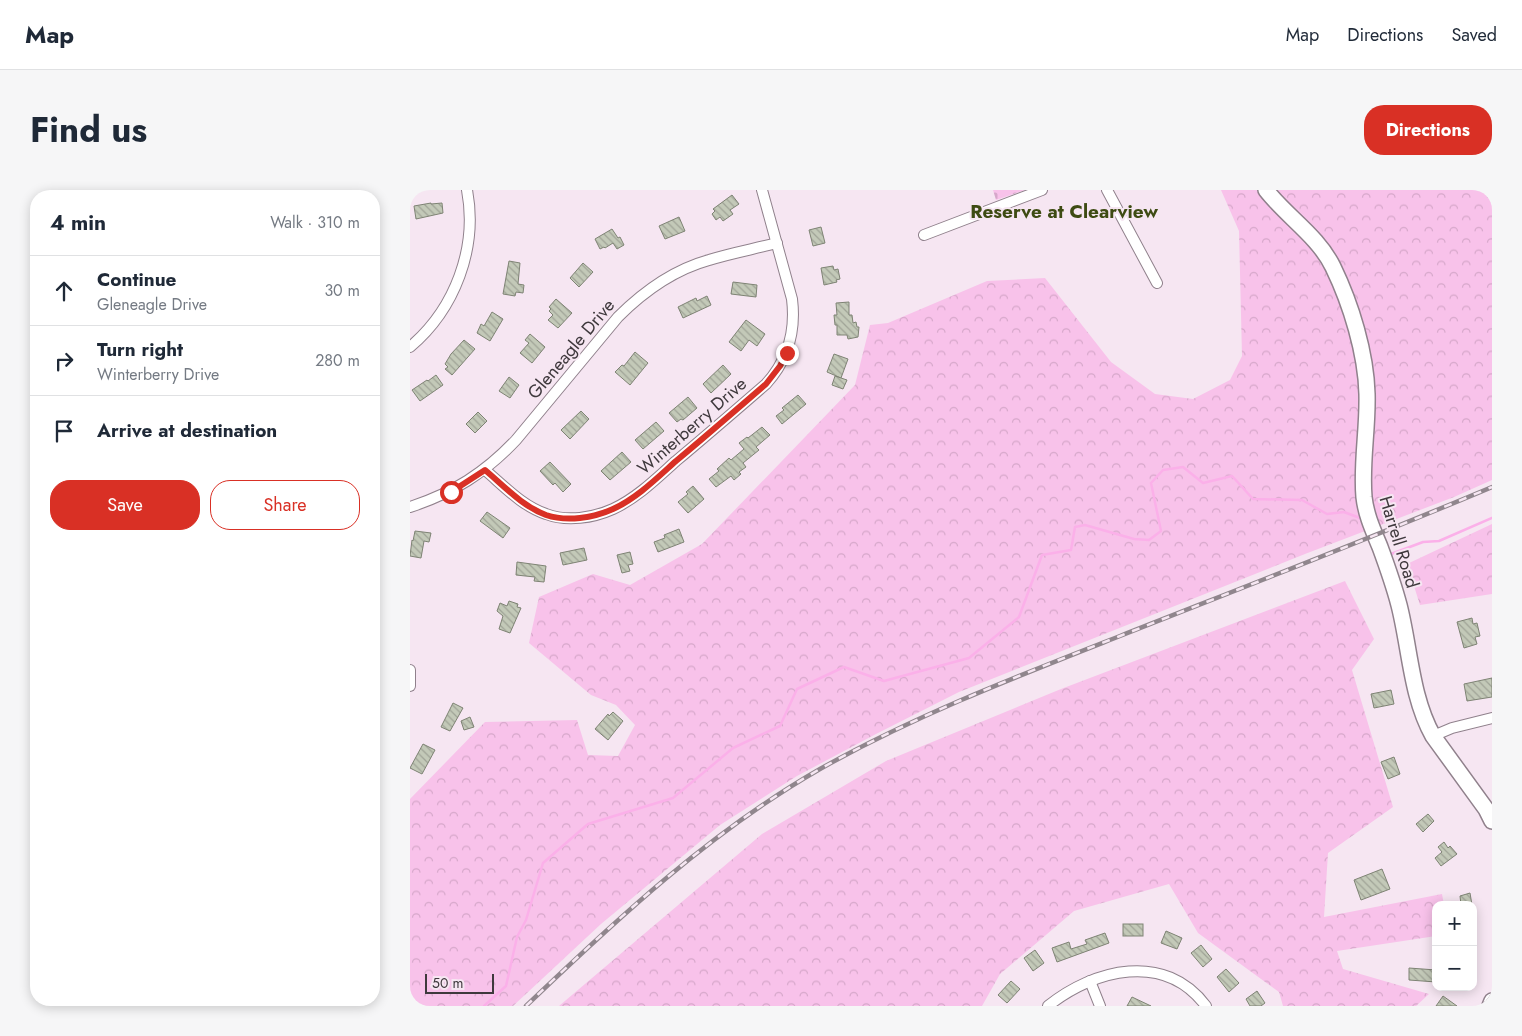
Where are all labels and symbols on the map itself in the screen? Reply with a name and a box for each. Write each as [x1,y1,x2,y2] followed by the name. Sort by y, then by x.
[970,198,1158,225] district label: Reserve at Clearview
[521,293,621,405] street label: Gleneagle Drive
[776,342,799,365] route end
[632,371,752,481] street label: Winterberry Drive
[440,481,463,504] route start
[1373,493,1425,591] street label: Harrell Road
[425,971,494,994] scale bar

